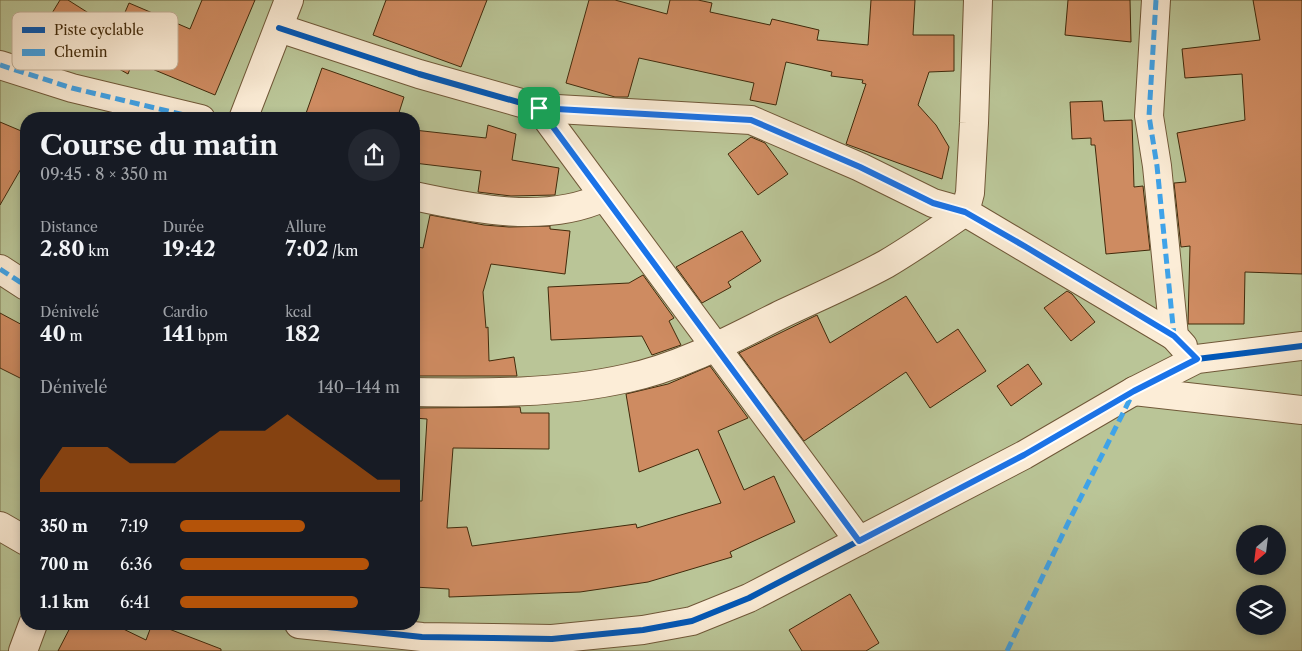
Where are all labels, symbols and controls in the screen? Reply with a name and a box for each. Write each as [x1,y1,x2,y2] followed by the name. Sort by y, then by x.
[12,12,178,70] legend
[54,21,144,39] text: Piste cyclable
[54,43,108,61] text: Chemin
[518,87,560,129] pin
[525,94,553,122] icon: arrive
[40,128,278,162] text: Course du matin
[348,129,400,181] button: share
[40,164,168,184] text: 09:45 · 8 × 350 m
[40,218,98,236] text: Distance
[163,218,204,236] text: Durée
[285,218,326,236] text: Allure
[40,236,85,261] text: 2.80
[163,236,216,261] text: 19:42
[285,236,328,261] text: 7:02
[85,242,109,260] text: km
[328,242,358,260] text: /km
[40,303,99,321] text: Dénivelé
[163,303,208,321] text: Cardio
[285,303,312,321] text: kcal
[40,321,66,346] text: 40
[163,321,194,346] text: 141
[285,321,320,346] text: 182
[66,327,83,345] text: m
[194,327,228,345] text: bpm
[40,377,108,397] text: Dénivelé
[318,377,400,397] text: 140–144 m
[40,516,88,536] text: 350 m
[120,516,148,536] text: 7:19
[1236,525,1286,575] north arrow
[1236,525,1286,635] map controls
[40,554,89,574] text: 700 m
[120,554,152,574] text: 6:36
[1236,585,1286,635] button: layers
[40,592,89,612] text: 1.1 km
[120,592,150,612] text: 6:41

